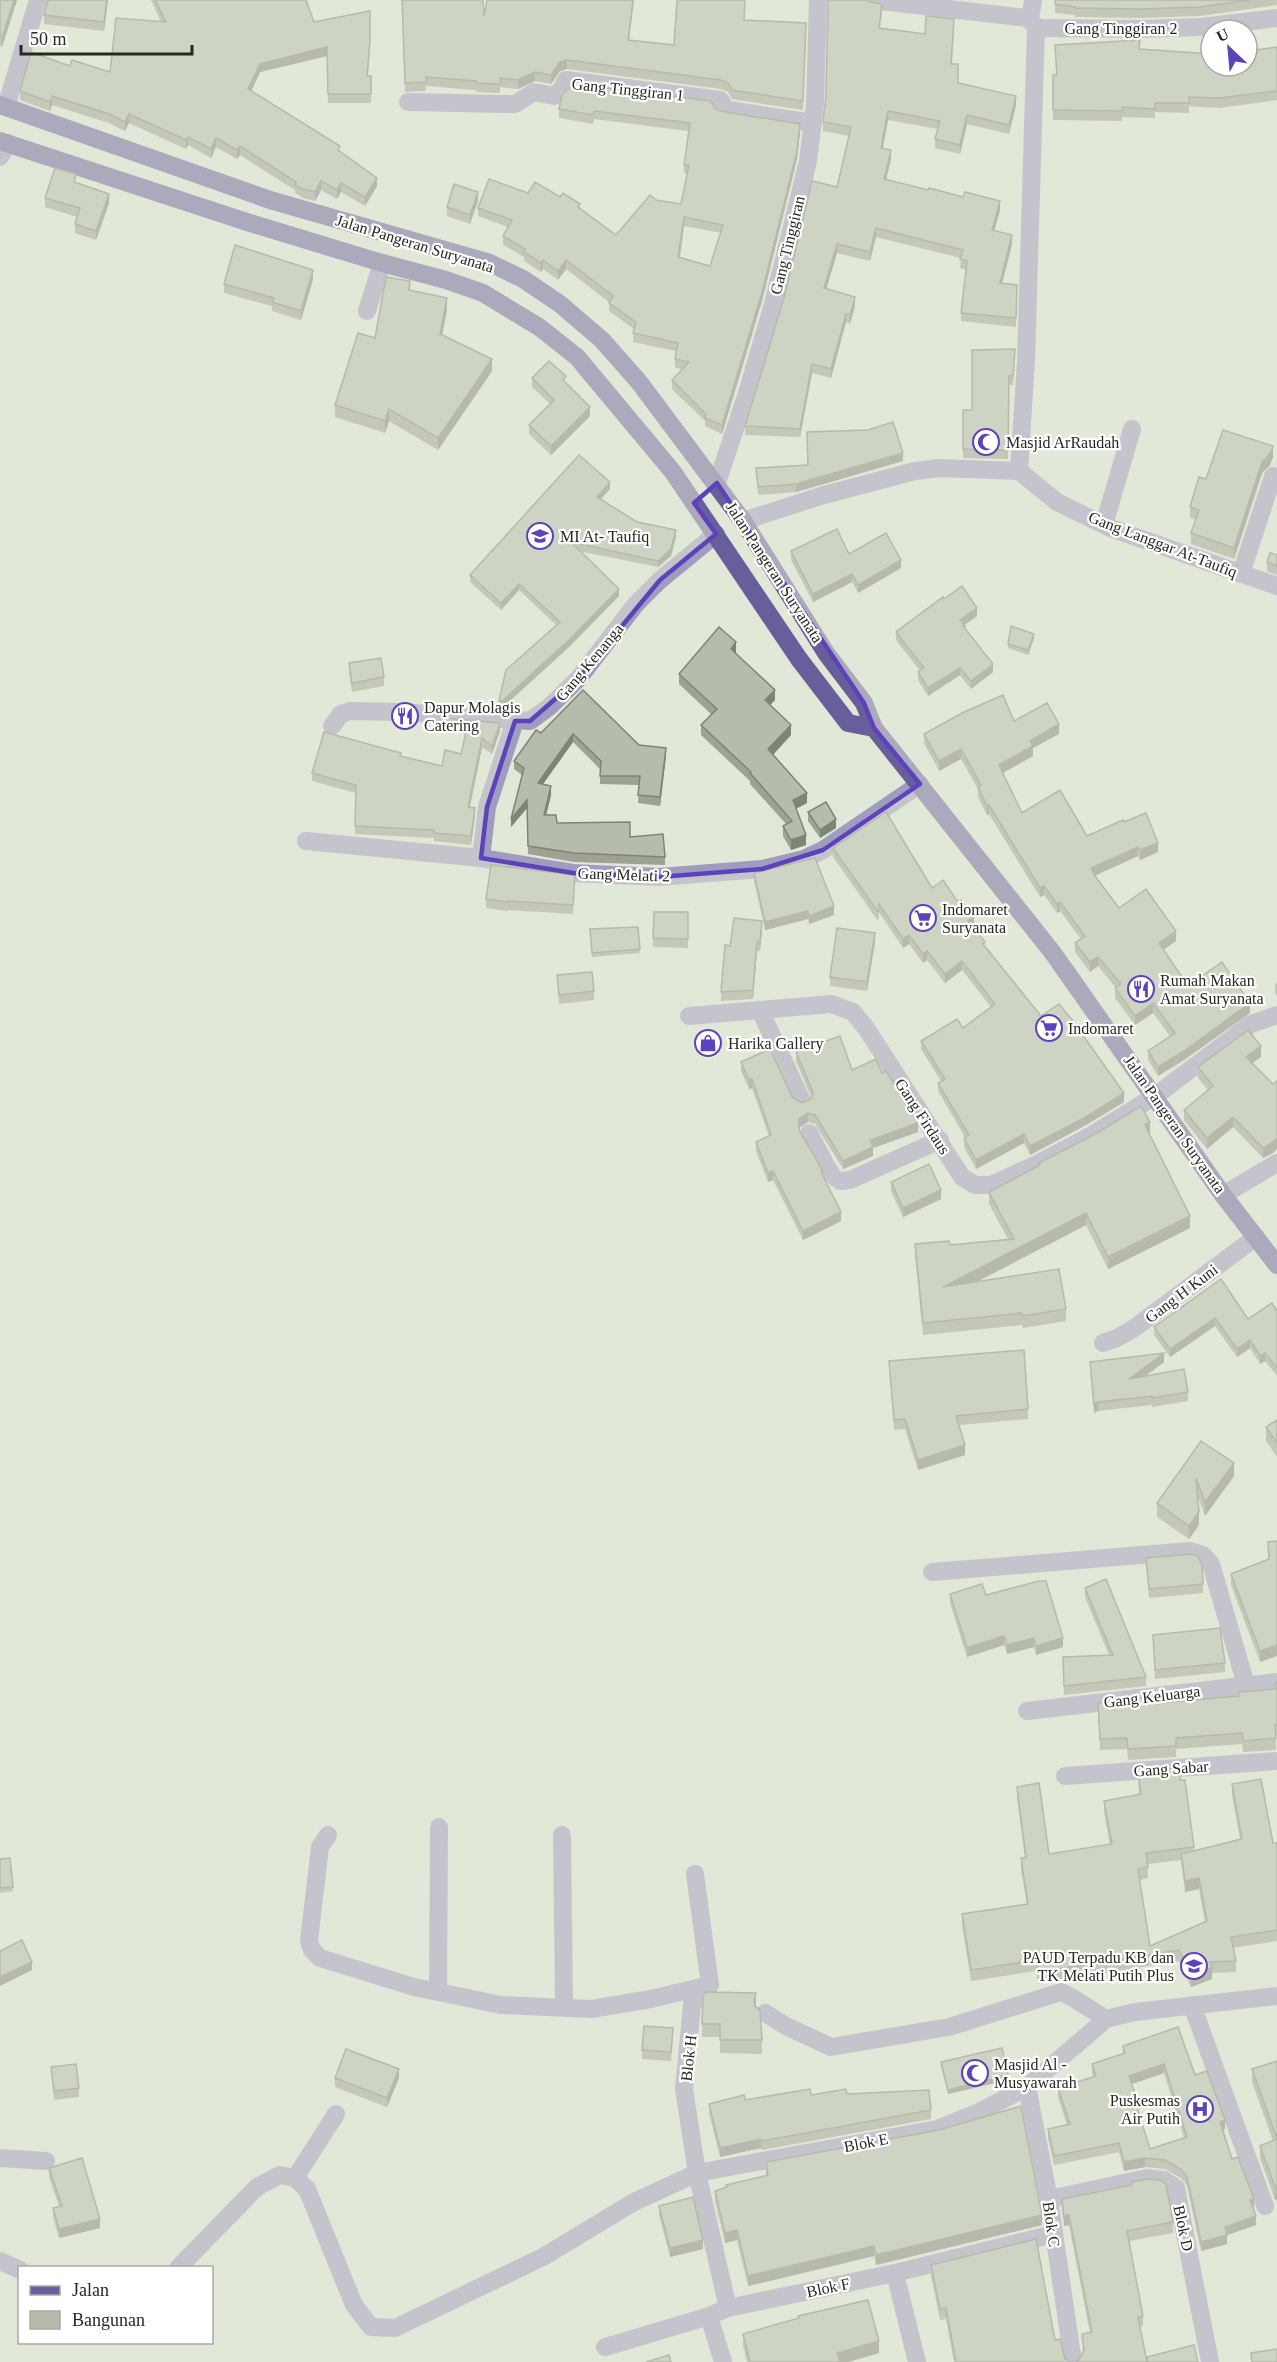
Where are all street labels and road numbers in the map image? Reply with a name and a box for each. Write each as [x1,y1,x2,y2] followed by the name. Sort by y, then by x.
[1065,20,1177,38] street label: Gang Tinggiran 2
[571,75,685,105] street label: Gang Tinggiran 1
[767,194,809,296] street label: Gang Tinggiran
[333,211,496,277] street label: Jalan Pangeran Suryanata
[722,499,826,646] street label: Jalan Pangeran Suryanata
[1086,508,1240,582] street label: Gang Langgar At-Taufiq
[552,620,627,705] street label: Gang Kenanga
[577,864,670,886] street label: Gang Melati 2
[1120,1052,1229,1197] street label: Jalan Pangeran Suryanata
[891,1075,953,1158] street label: Gang Firdaus
[1142,1260,1222,1327] street label: Gang H Kuni
[1103,1682,1201,1712] street label: Gang Keluarga
[1133,1757,1210,1781] street label: Gang Sabar
[678,2034,699,2082] street label: Blok H
[842,2130,890,2155] street label: Blok E
[1040,2200,1063,2248] street label: Blok C
[1170,2204,1197,2253] street label: Blok D
[805,2275,851,2300] street label: Blok F

